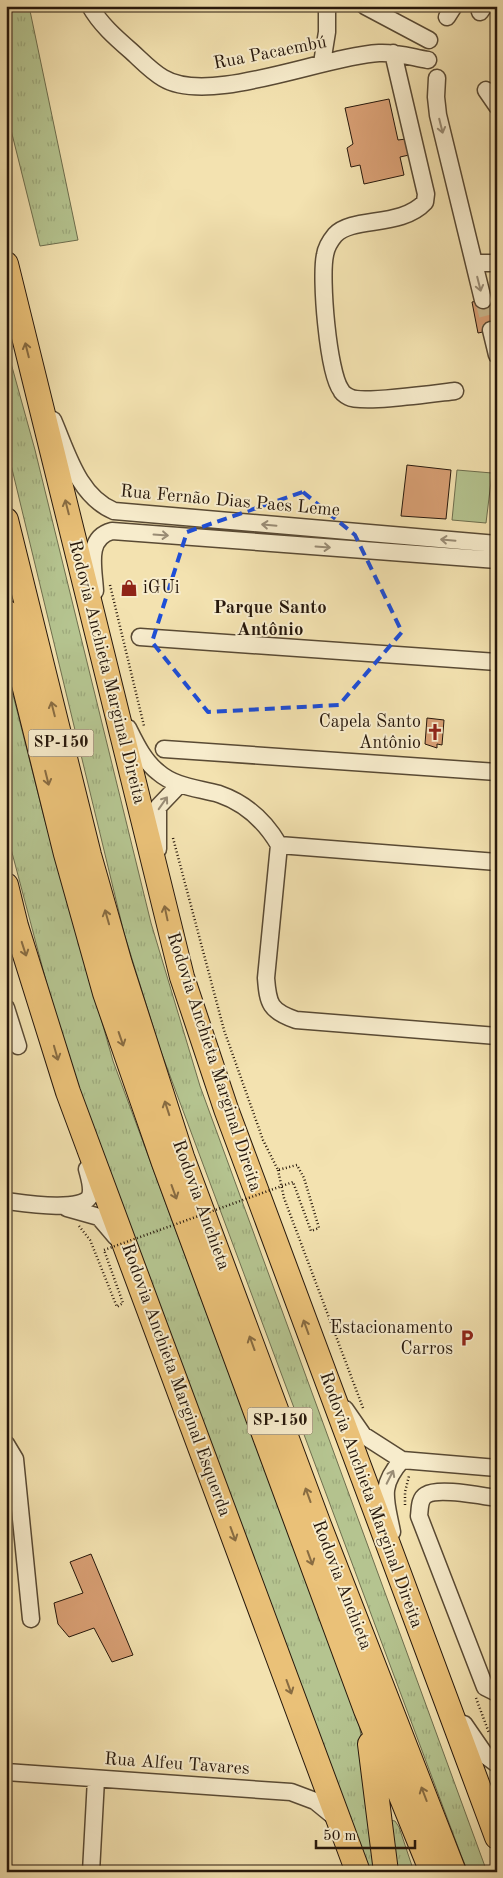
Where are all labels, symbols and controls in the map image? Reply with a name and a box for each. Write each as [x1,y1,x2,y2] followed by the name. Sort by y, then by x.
[212,33,328,73] street label: Rua Pacaembú
[437,118,446,134] one-way arrow
[475,276,484,292] one-way arrow
[22,342,31,358] one-way arrow
[119,482,341,520] street label: Rua Fernão Dias Paes Leme
[61,500,71,516] one-way arrow
[261,521,277,530] one-way arrow
[152,530,168,539] one-way arrow
[440,535,456,545] one-way arrow
[65,538,149,806] street label: Rodovia Anchieta Marginal Direita
[314,542,330,551] one-way arrow
[119,578,139,598] shop icon: iGUi
[143,579,180,597] place label: iGUi
[213,599,327,640] district label: Parque Santo Antônio
[48,702,57,718] one-way arrow
[319,713,421,752] place label: Capela Santo Antônio
[425,722,445,742] church icon: Capela Santo Antônio
[28,730,94,756] road number: SP-150
[43,770,52,786] one-way arrow
[157,796,168,810] one-way arrow
[161,905,171,921] one-way arrow
[101,910,111,926] one-way arrow
[164,930,265,1194] street label: Rodovia Anchieta Marginal Direita
[19,940,29,956] one-way arrow
[117,1030,126,1046] one-way arrow
[52,1045,62,1061] one-way arrow
[161,1100,171,1116] one-way arrow
[169,1137,233,1273] street label: Rodovia Anchieta
[170,1184,179,1199] one-way arrow
[118,1241,234,1519] street label: Rodovia Anchieta Marginal Esquerda
[330,1319,453,1358] place label: Estacionamento Carros
[301,1320,310,1335] one-way arrow
[457,1328,477,1348] parking icon: Estacionamento Carros
[246,1336,256,1351] one-way arrow
[314,1369,428,1631] street label: Rodovia Anchieta Marginal Direita
[248,1408,312,1434] road number: SP-150
[385,1470,395,1485] one-way arrow
[303,1488,312,1504] one-way arrow
[307,1517,377,1653] street label: Rodovia Anchieta
[229,1526,238,1541] one-way arrow
[306,1550,315,1565] one-way arrow
[285,1678,294,1694] one-way arrow
[104,1750,250,1778] street label: Rua Alfeu Tavares
[419,1787,428,1802] one-way arrow
[316,1818,414,1850] scale bar
[323,1829,357,1844] text: 50 m

